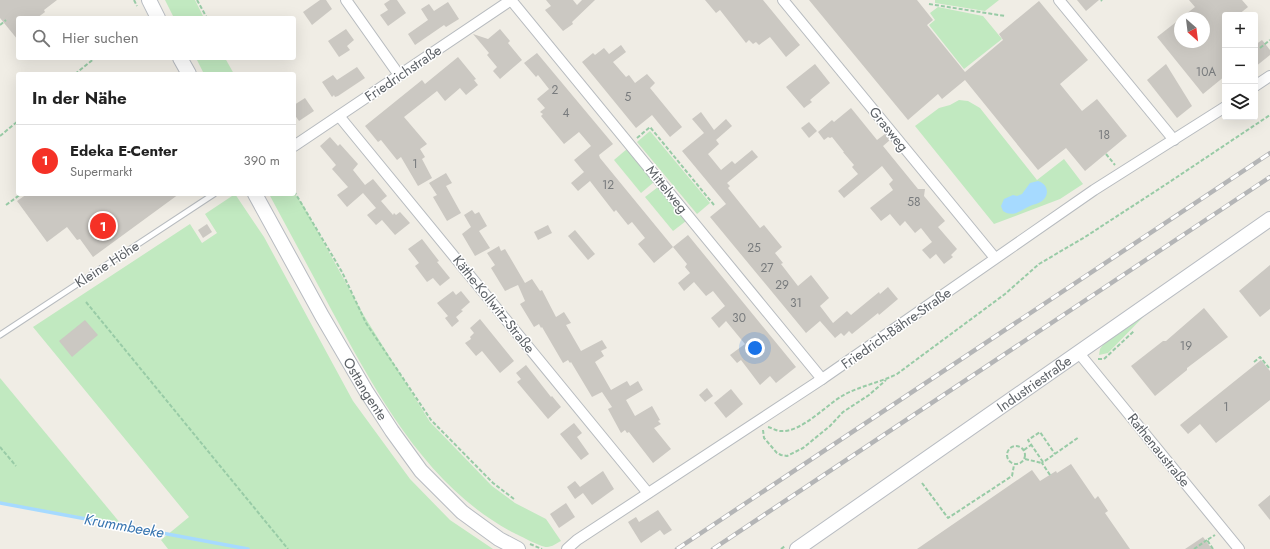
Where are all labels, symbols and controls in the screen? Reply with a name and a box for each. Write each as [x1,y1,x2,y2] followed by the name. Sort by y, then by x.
[1174,12,1210,48] north arrow
[1222,12,1258,120] map controls
[1222,12,1258,48] button: +
[16,16,296,60] search box
[30,27,52,49] icon: search
[62,27,139,49] text: Hier suchen
[361,40,445,106] street label: Friedrichstraße
[1222,48,1258,84] button: −
[1196,63,1216,81] house number: 10A
[552,81,559,99] house number: 2
[1222,84,1258,120] button: layers
[32,86,127,110] text: In der Nähe
[625,88,632,106] house number: 5
[865,102,913,156] street label: Grasweg
[563,104,570,122] house number: 4
[1098,126,1110,144] house number: 18
[70,140,178,162] text: Edeka E-Center
[42,151,48,170] text: 1
[244,151,280,170] text: 390 m
[412,155,418,173] house number: 1
[641,161,693,217] street label: Mittelweg
[70,162,132,181] text: Supermarkt
[602,176,614,194] house number: 12
[907,193,921,211] house number: 58
[90,211,116,241] pin: 1
[71,236,143,292] street label: Kleine Höhe
[747,239,761,257] house number: 25
[448,251,540,357] street label: Käthe-Kollwitz-Straße
[760,259,774,277] house number: 27
[775,276,789,294] house number: 29
[837,282,955,374] street label: Friedrich-Bähre-Straße
[790,294,802,312] house number: 31
[732,309,746,327] house number: 30
[1180,337,1192,355] house number: 19
[745,338,765,358] your location
[993,351,1075,417] street label: Industriestraße
[338,354,392,424] street label: Osttangente
[1223,398,1229,416] house number: 1
[1123,409,1195,491] street label: Rathenaustraße
[82,508,166,544] water label: Krummbeeke

